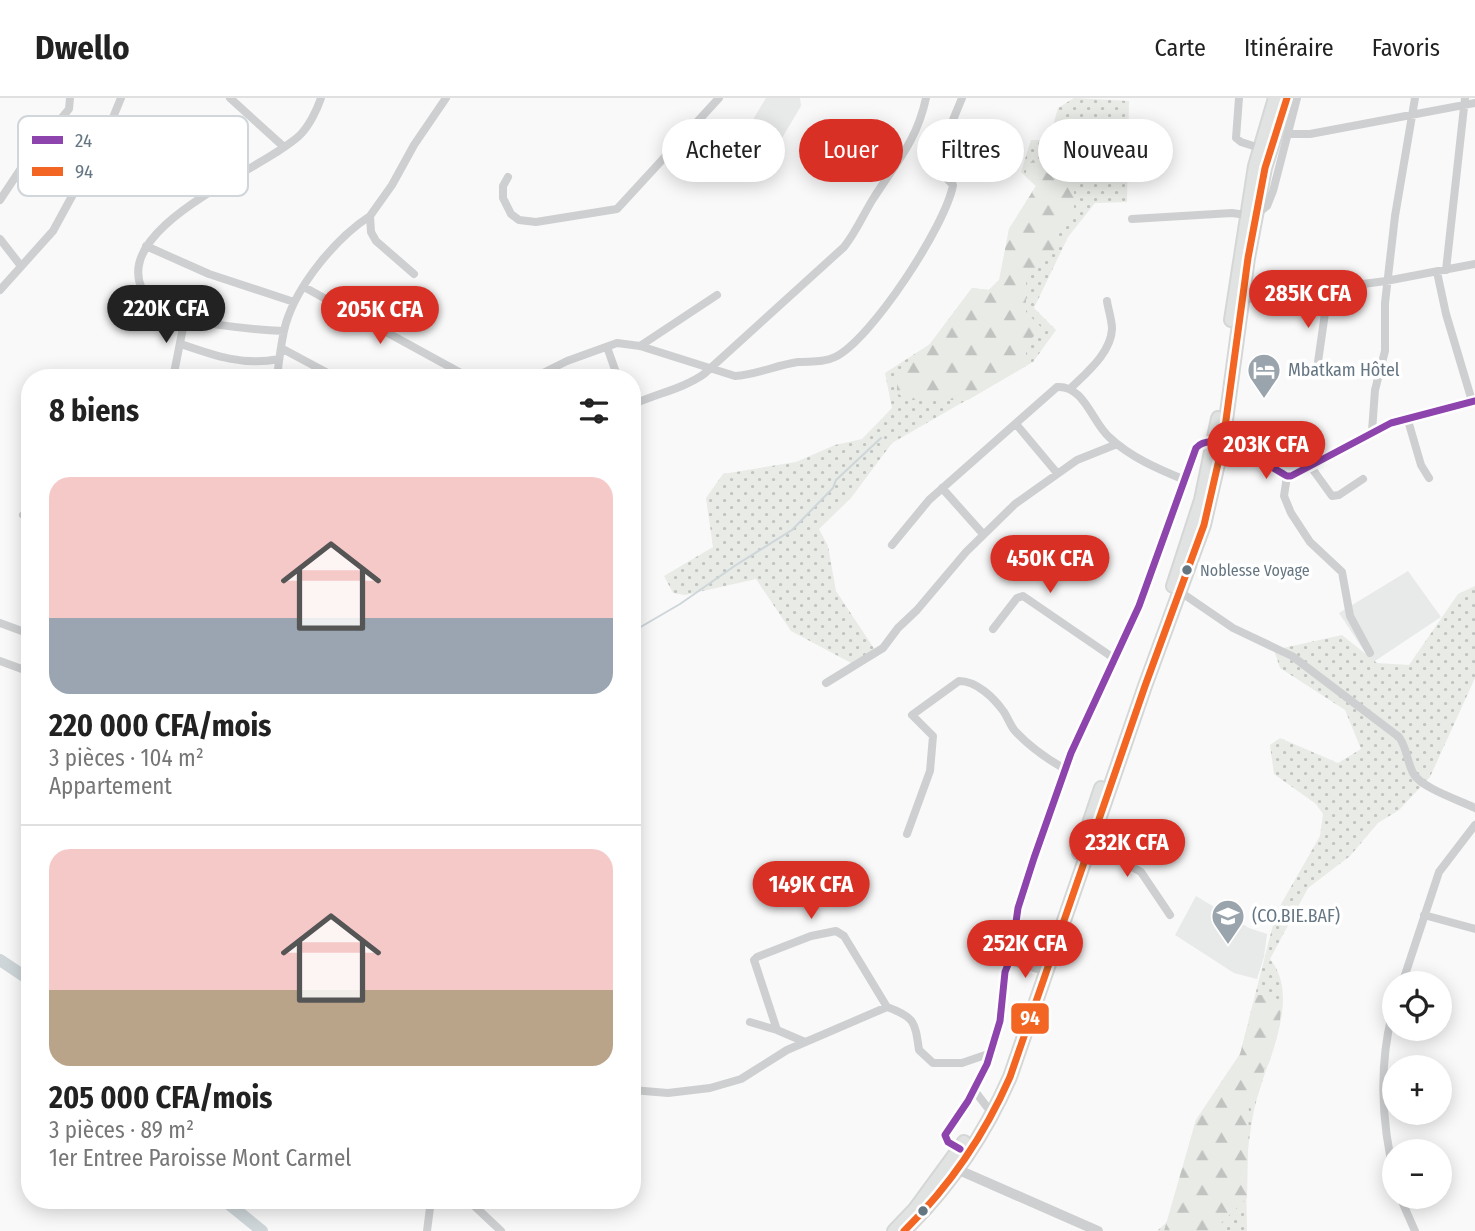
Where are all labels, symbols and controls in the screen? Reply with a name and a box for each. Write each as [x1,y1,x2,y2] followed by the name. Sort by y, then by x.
[35,28,130,68] text: Dwello
[1155,34,1206,62] text: Carte
[1244,34,1334,62] text: Itinéraire
[1372,34,1440,62] text: Favoris
[18,116,248,196] legend
[662,119,785,182] chip: Acheter
[799,119,903,182] chip: Louer
[917,119,1024,182] chip: Filtres
[1038,119,1173,182] chip: Nouveau
[75,129,92,152] text: 24
[75,160,93,183] text: 94
[1236,271,1380,330] pin: 285K CFA
[1265,279,1351,307] text: 285K CFA
[94,286,238,345] pin: 220K CFA
[308,286,452,346] pin: 205K CFA
[123,294,209,322] text: 220K CFA
[337,295,423,323] text: 205K CFA
[1245,351,1283,400] hotel icon: Mbatkam Hôtel
[1288,359,1400,381] place label: Mbatkam Hôtel
[575,392,613,430] icon: filters
[49,393,139,429] text: 8 biens
[1194,422,1338,481] pin: 203K CFA
[1223,430,1309,458] text: 203K CFA
[268,523,394,649] icon: home
[978,536,1122,595] pin: 450K CFA
[1006,544,1094,572] text: 450K CFA
[1200,561,1310,580] place label: Noblesse Voyage
[1180,563,1194,577] marker: Noblesse Voyage
[49,708,271,744] text: 220 000 CFA/mois
[49,744,204,772] text: 3 pièces · 104 m²
[49,772,172,800] text: Appartement
[1055,820,1199,879] pin: 232K CFA
[1085,828,1169,856] text: 232K CFA
[739,862,883,921] pin: 149K CFA
[769,870,853,898] text: 149K CFA
[268,895,394,1021] icon: home
[1209,897,1247,946] school or university icon: (CO.BIE.BAF)
[1252,905,1340,927] place label: (CO.BIE.BAF)
[953,920,1097,980] pin: 252K CFA
[983,929,1067,957] text: 252K CFA
[1382,971,1452,1209] map controls
[1382,971,1452,1041] button: locate
[1010,1002,1050,1035] line badge: 94
[1020,1007,1040,1030] text: 94
[1382,1055,1452,1125] button: +
[49,1080,272,1116] text: 205 000 CFA/mois
[49,1116,194,1144] text: 3 pièces · 89 m²
[1382,1139,1452,1209] button: −
[49,1144,351,1172] text: 1er Entree Paroisse Mont Carmel
[916,1204,930,1218] unlabelled marker

